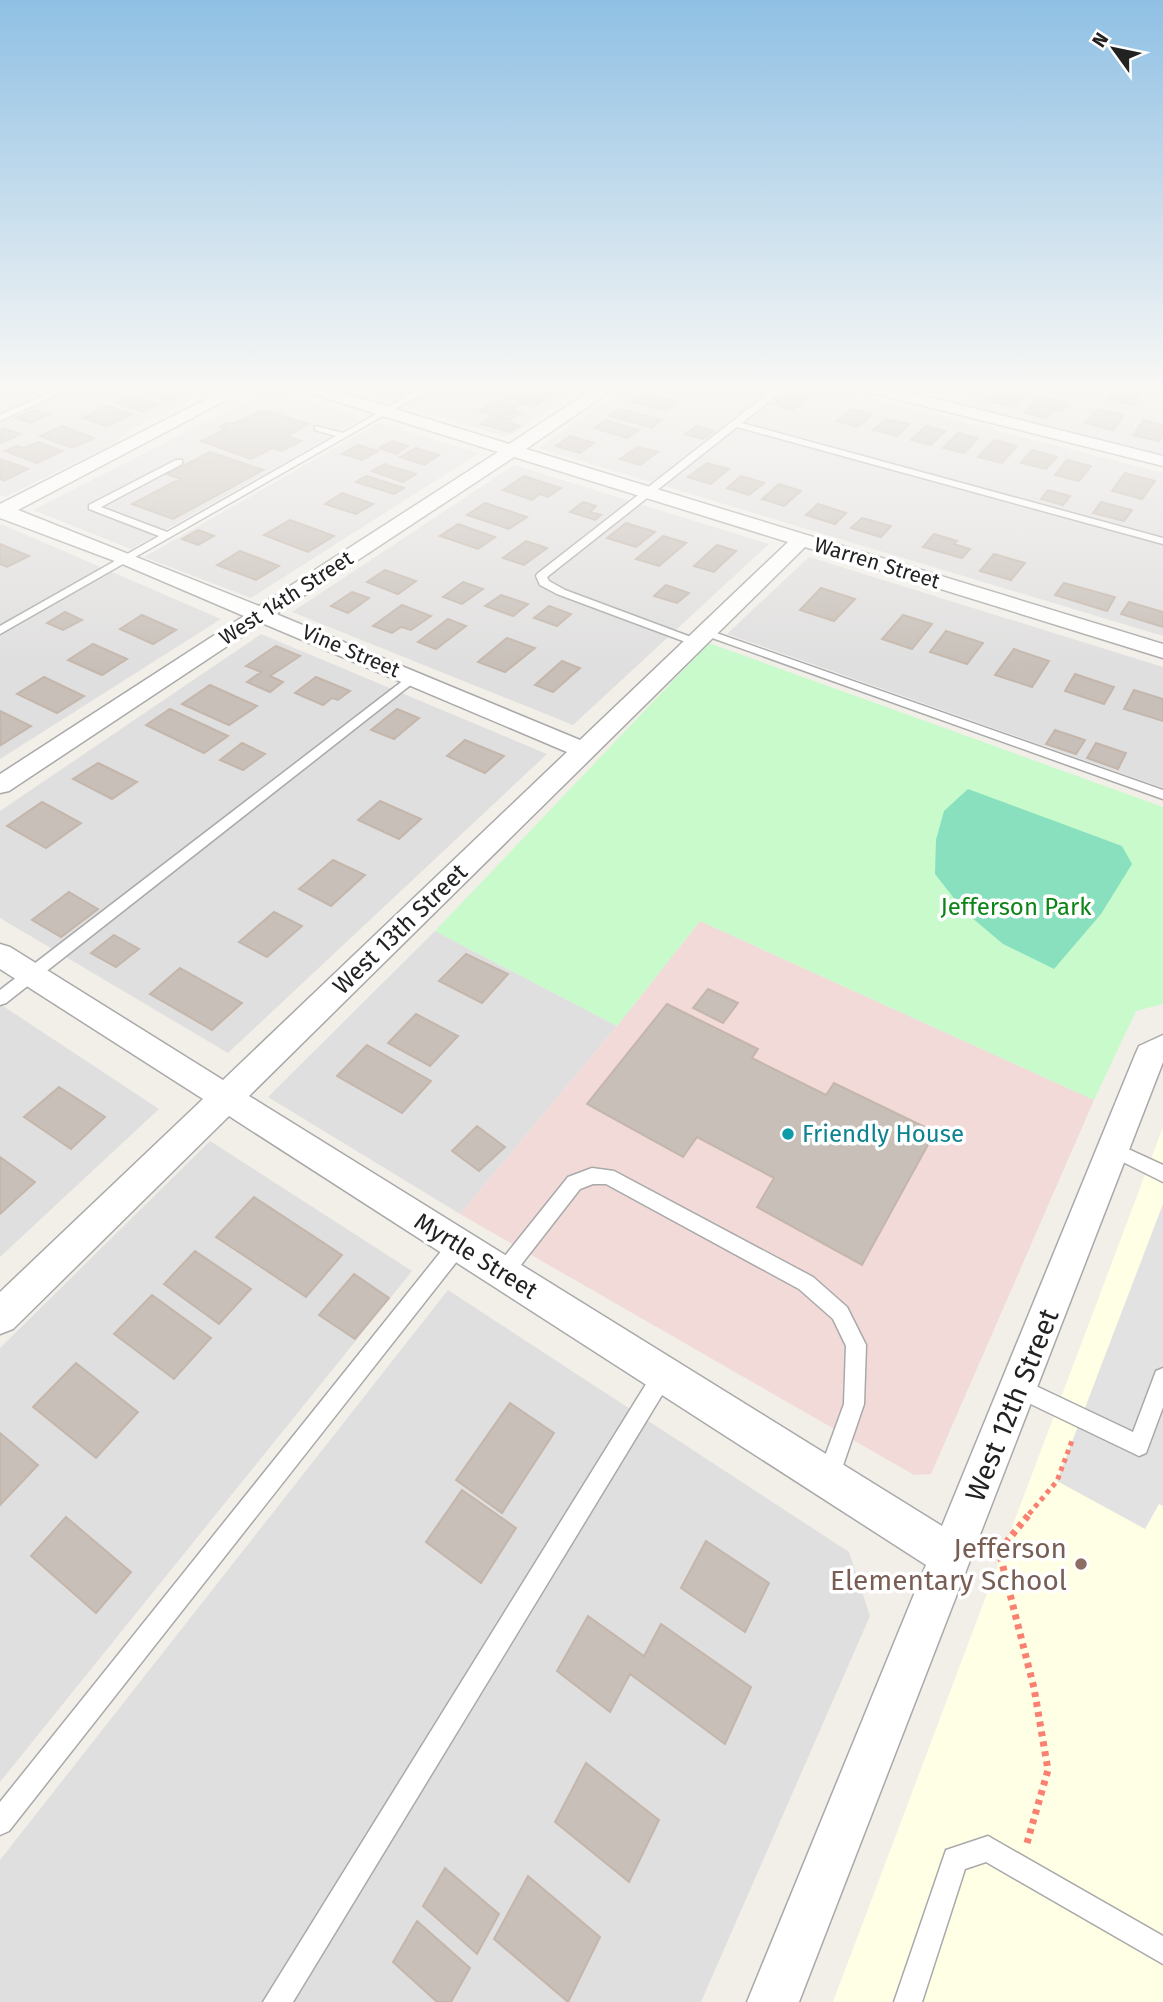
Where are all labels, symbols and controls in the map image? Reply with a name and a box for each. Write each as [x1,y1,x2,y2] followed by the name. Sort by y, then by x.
[1079,14,1149,84] north arrow
[1087,28,1113,52] text: N
[811,532,943,595] street label: Warren Street
[214,545,358,651] street label: West 14th Street
[298,619,404,683] street label: Vine Street
[327,858,473,1000] street label: West 13th Street
[940,893,1092,921] park label: Jefferson Park
[802,1120,964,1148] place label: Friendly House
[780,1126,796,1142] marker: Friendly House
[409,1207,543,1305] street label: Myrtle Street
[958,1303,1066,1506] street label: West 12th Street
[830,1532,1067,1597] place label: Jefferson Elementary School
[1073,1556,1089,1572] marker: Jefferson Elementary School

